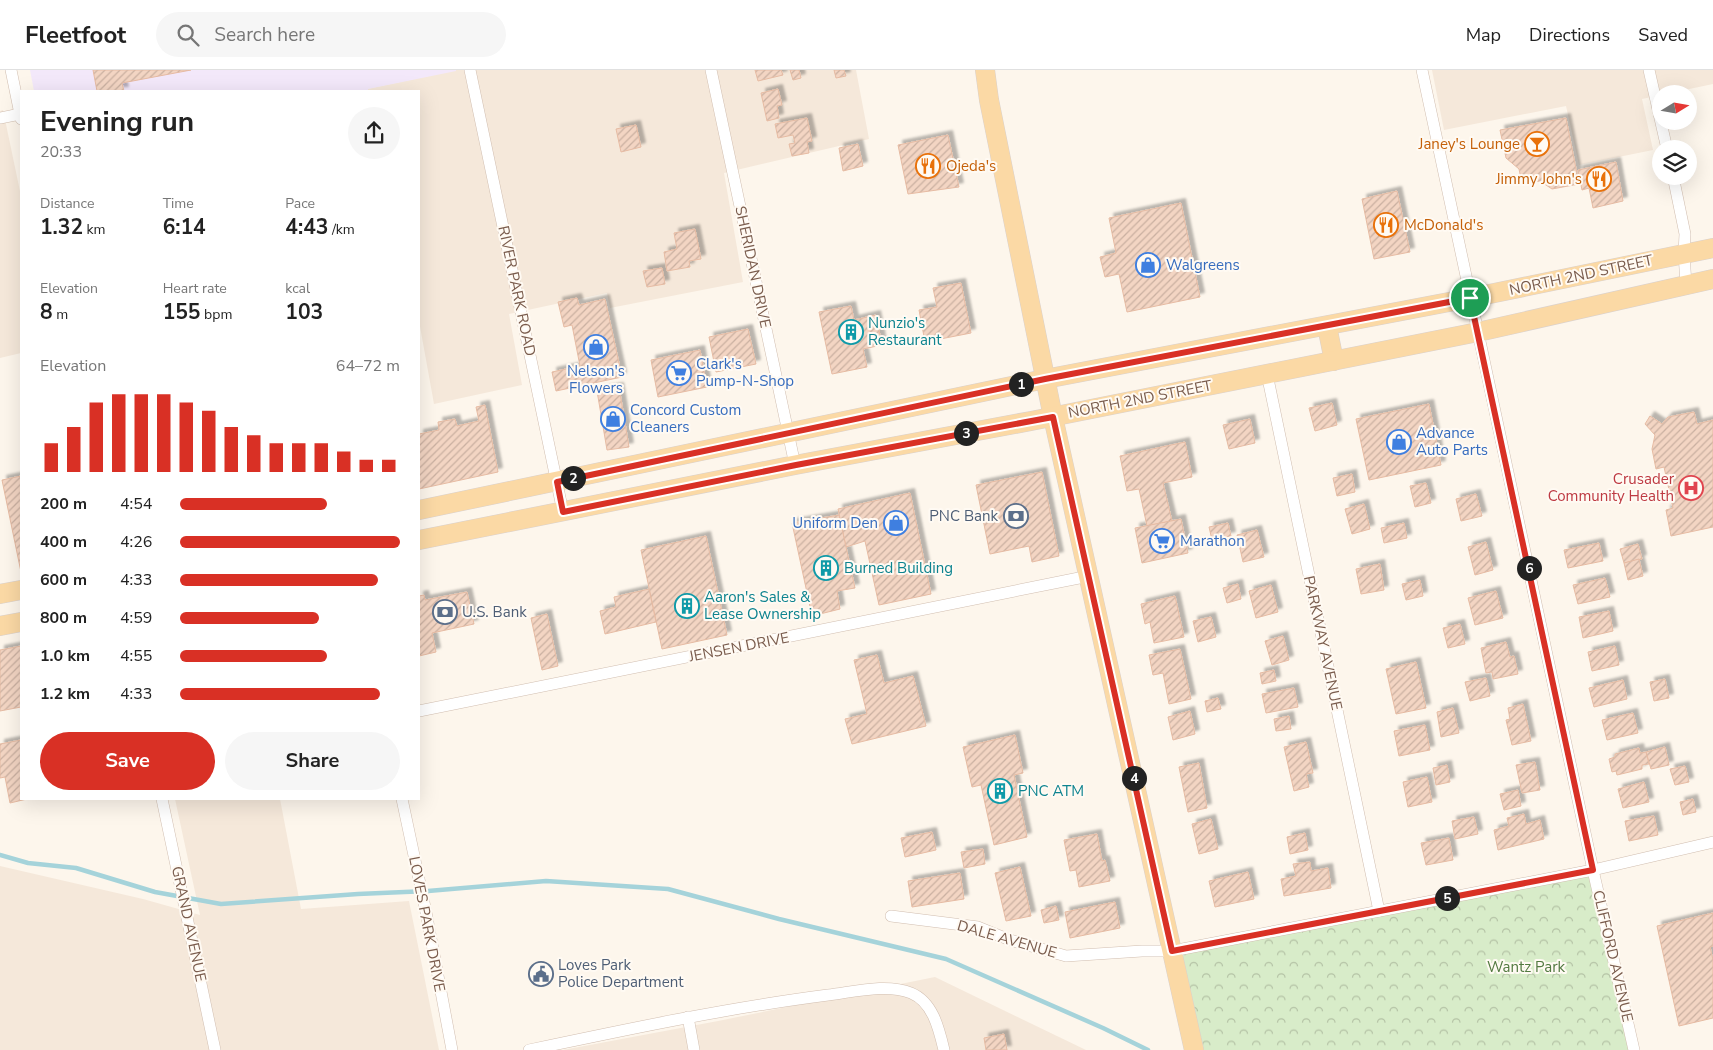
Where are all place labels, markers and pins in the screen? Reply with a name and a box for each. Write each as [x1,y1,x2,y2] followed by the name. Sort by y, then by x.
[1524,131,1550,157] bar icon: Janey's Lounge
[1418,134,1520,154] place label: Janey's Lounge
[915,153,941,179] restaurant icon: Ojeda's
[946,156,996,176] place label: Ojeda's
[1586,166,1612,192] restaurant icon: Jimmy John's
[1495,169,1582,189] place label: Jimmy John's
[1373,212,1399,238] restaurant icon: McDonald's
[1404,215,1483,235] place label: McDonald's
[1135,252,1161,278] shop icon: Walgreens
[1166,255,1240,275] place label: Walgreens
[1449,277,1491,319] pin
[868,313,942,350] place label: Nunzio's Restaurant
[838,319,864,345] building icon: Nunzio's Restaurant
[583,334,609,360] shop icon: Nelson's Flowers
[696,354,794,391] place label: Clark's Pump-N-Shop
[666,360,692,386] supermarket icon: Clark's Pump-N-Shop
[567,361,625,398] place label: Nelson's Flowers
[1008,372,1034,396] pin: 1
[630,400,741,437] place label: Concord Custom Cleaners
[600,406,626,432] shop icon: Concord Custom Cleaners
[954,420,978,446] pin: 3
[1416,423,1488,460] place label: Advance Auto Parts
[1386,429,1412,455] shop icon: Advance Auto Parts
[560,466,586,490] pin: 2
[1548,469,1675,506] place label: Crusader Community Health
[1678,475,1704,501] hospital icon: Crusader Community Health
[1003,503,1029,529] bank icon: PNC Bank
[929,506,998,526] place label: PNC Bank
[883,510,909,536] shop icon: Uniform Den
[792,513,878,533] place label: Uniform Den
[1149,528,1175,554] supermarket icon: Marathon
[1180,531,1245,551] place label: Marathon
[813,555,839,581] building icon: Burned Building
[1516,556,1542,580] pin: 6
[844,558,953,578] place label: Burned Building
[704,587,821,624] place label: Aaron's Sales & Lease Ownership
[674,593,700,619] building icon: Aaron's Sales & Lease Ownership
[432,599,458,625] bank icon: U.S. Bank
[462,602,527,622] place label: U.S. Bank
[1122,766,1146,790] pin: 4
[987,778,1013,804] building icon: PNC ATM
[1018,781,1084,801] place label: PNC ATM
[1434,886,1460,910] pin: 5
[558,955,684,992] place label: Loves Park Police Department
[528,961,554,987] public building icon: Loves Park Police Department

